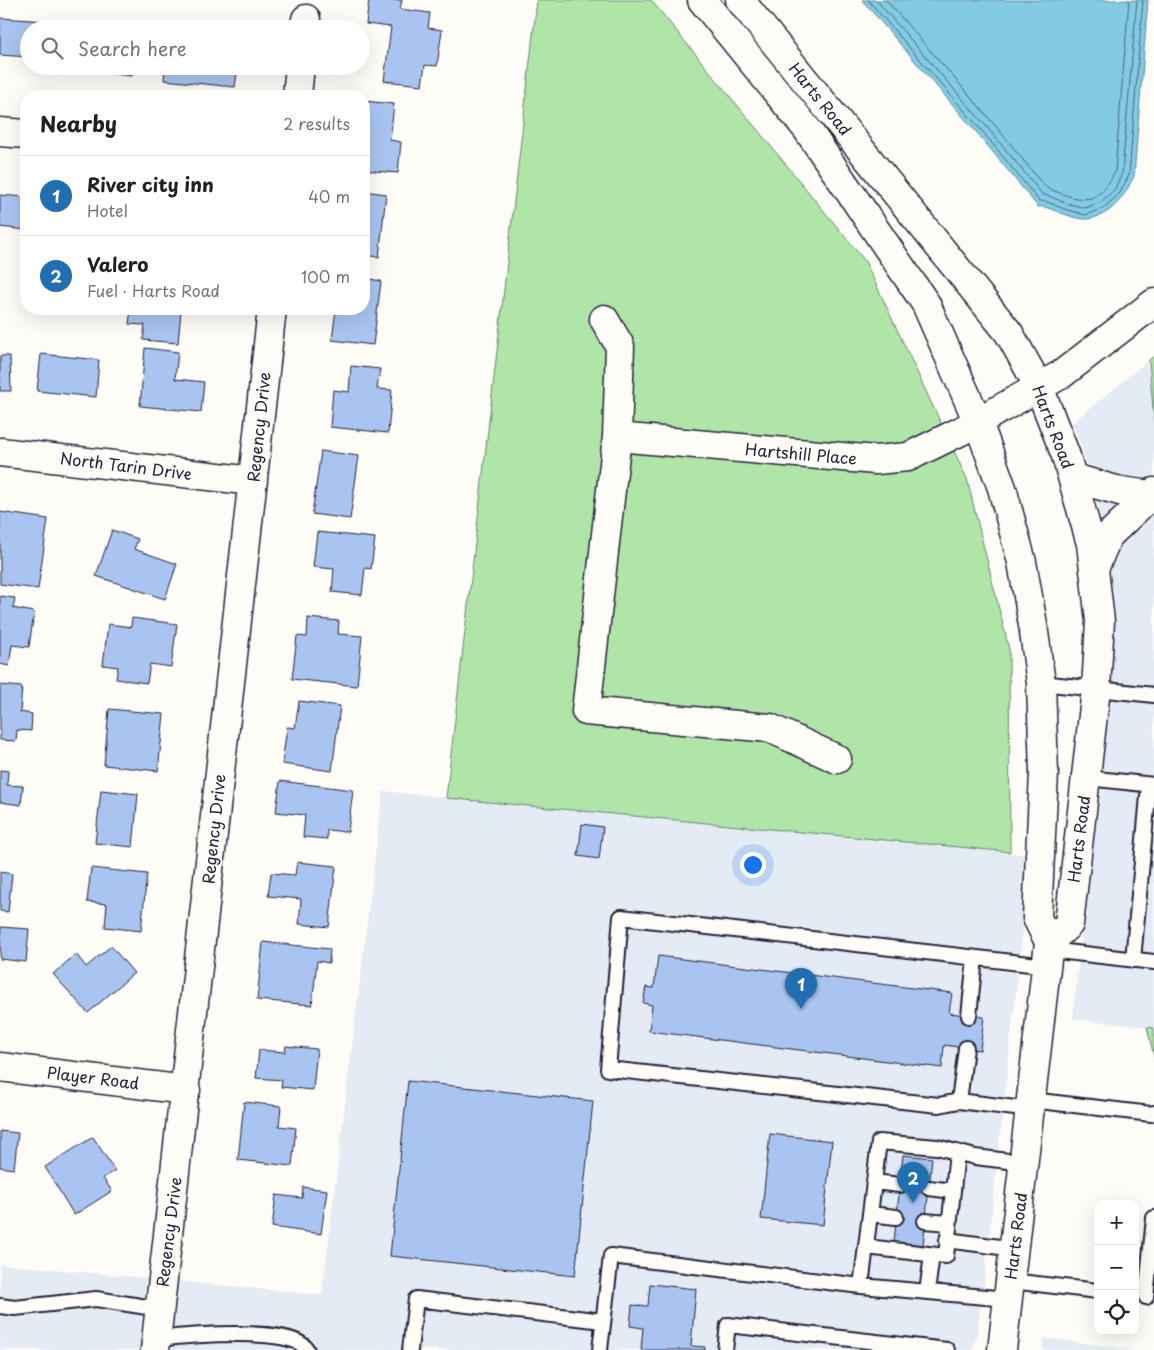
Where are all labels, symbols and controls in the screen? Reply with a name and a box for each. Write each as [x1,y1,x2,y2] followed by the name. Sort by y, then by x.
[20,20,370,75] search box
[38,34,66,62] icon: search
[78,34,187,62] text: Search here
[784,57,858,140] street label: Harts Road
[40,107,117,139] text: Nearby
[283,111,350,135] text: 2 results
[87,170,214,198] text: River city inn
[52,184,60,208] text: 1
[308,184,350,208] text: 40 m
[87,198,128,222] text: Hotel
[87,250,148,278] text: Valero
[50,264,62,288] text: 2
[301,264,350,288] text: 100 m
[87,278,220,302] text: Fuel · Harts Road
[240,371,276,483] street label: Regency Drive
[1027,381,1081,472] street label: Harts Road
[744,436,858,470] street label: Hartshill Place
[59,445,193,485] street label: North Tarin Drive
[195,773,231,885] street label: Regency Drive
[1061,794,1095,884] street label: Harts Road
[740,852,766,878] your location
[785,968,817,1009] pin: 1
[46,1059,141,1095] street label: Player Road
[897,1162,929,1203] pin: 2
[149,1176,187,1288] street label: Regency Drive
[998,1191,1032,1281] street label: Harts Road
[1094,1200,1139,1335] map controls
[1094,1200,1139,1245] button: +
[1094,1245,1139,1290] button: −
[1094,1290,1139,1335] button: locate

